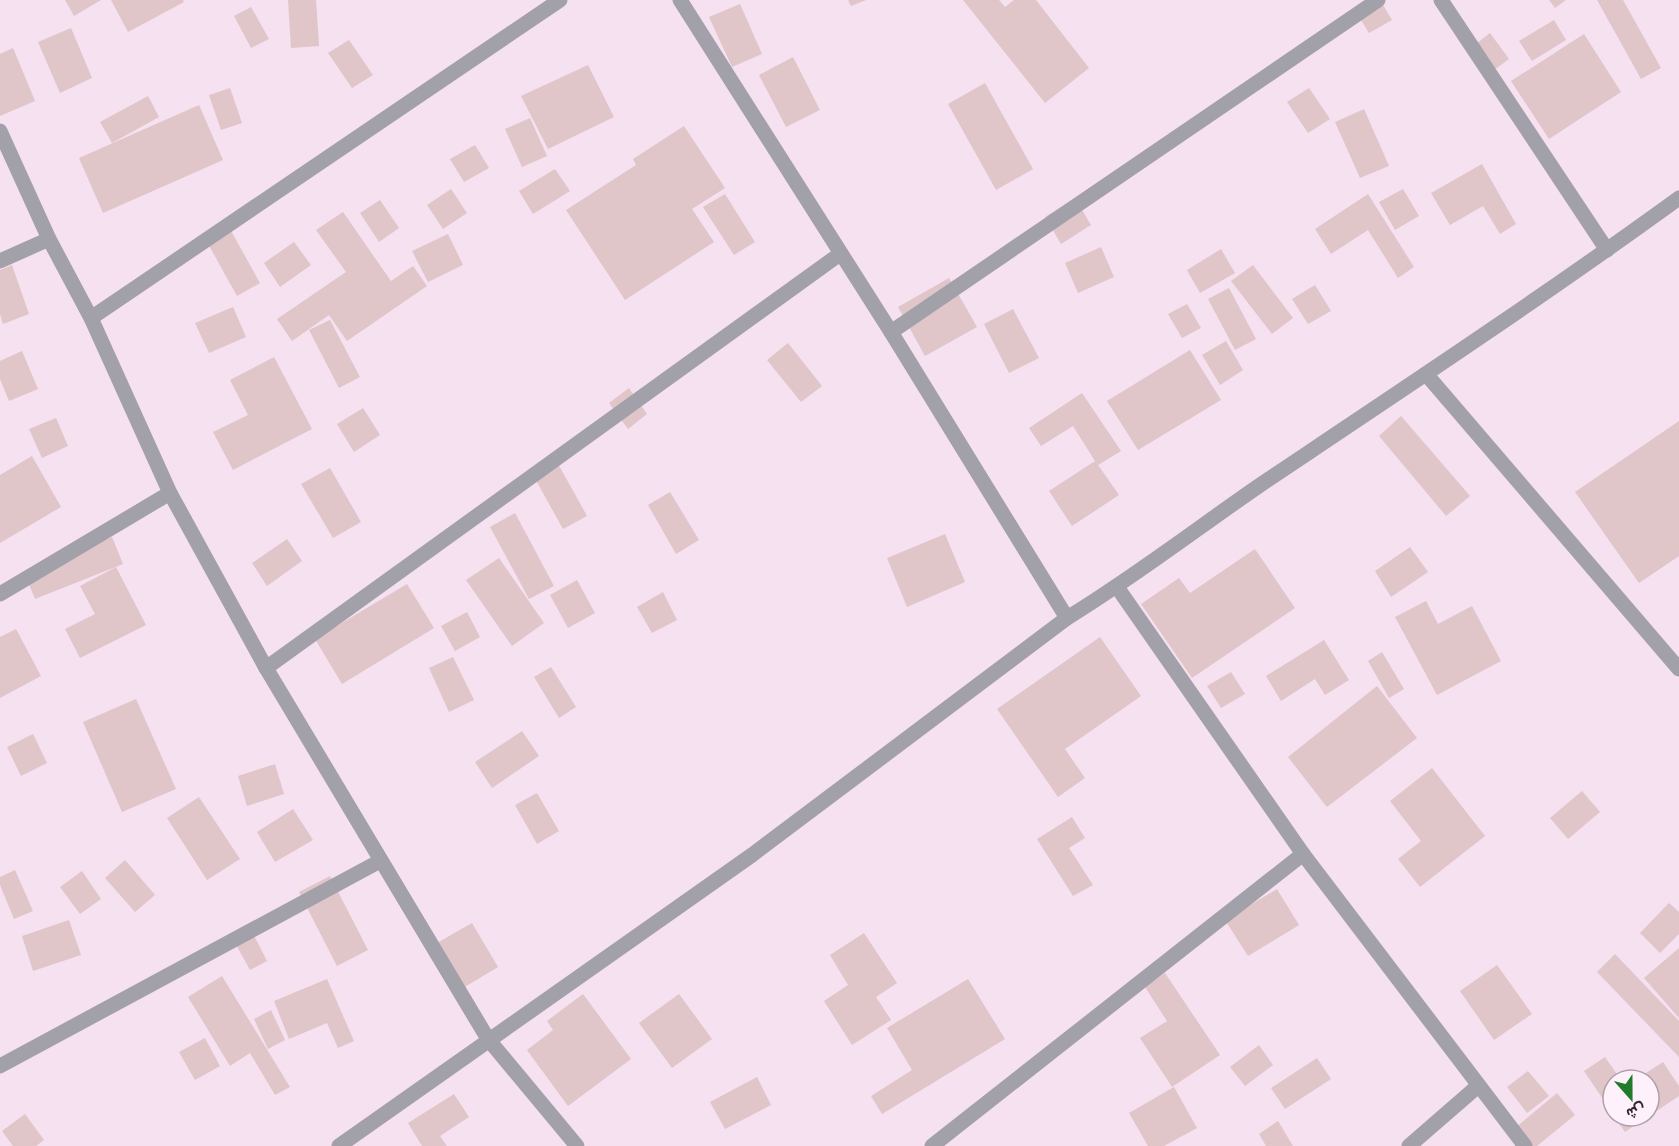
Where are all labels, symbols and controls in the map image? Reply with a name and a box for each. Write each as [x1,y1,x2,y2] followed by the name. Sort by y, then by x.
[1601,1068,1661,1128] north arrow
[1624,1099,1649,1125] text: ش

